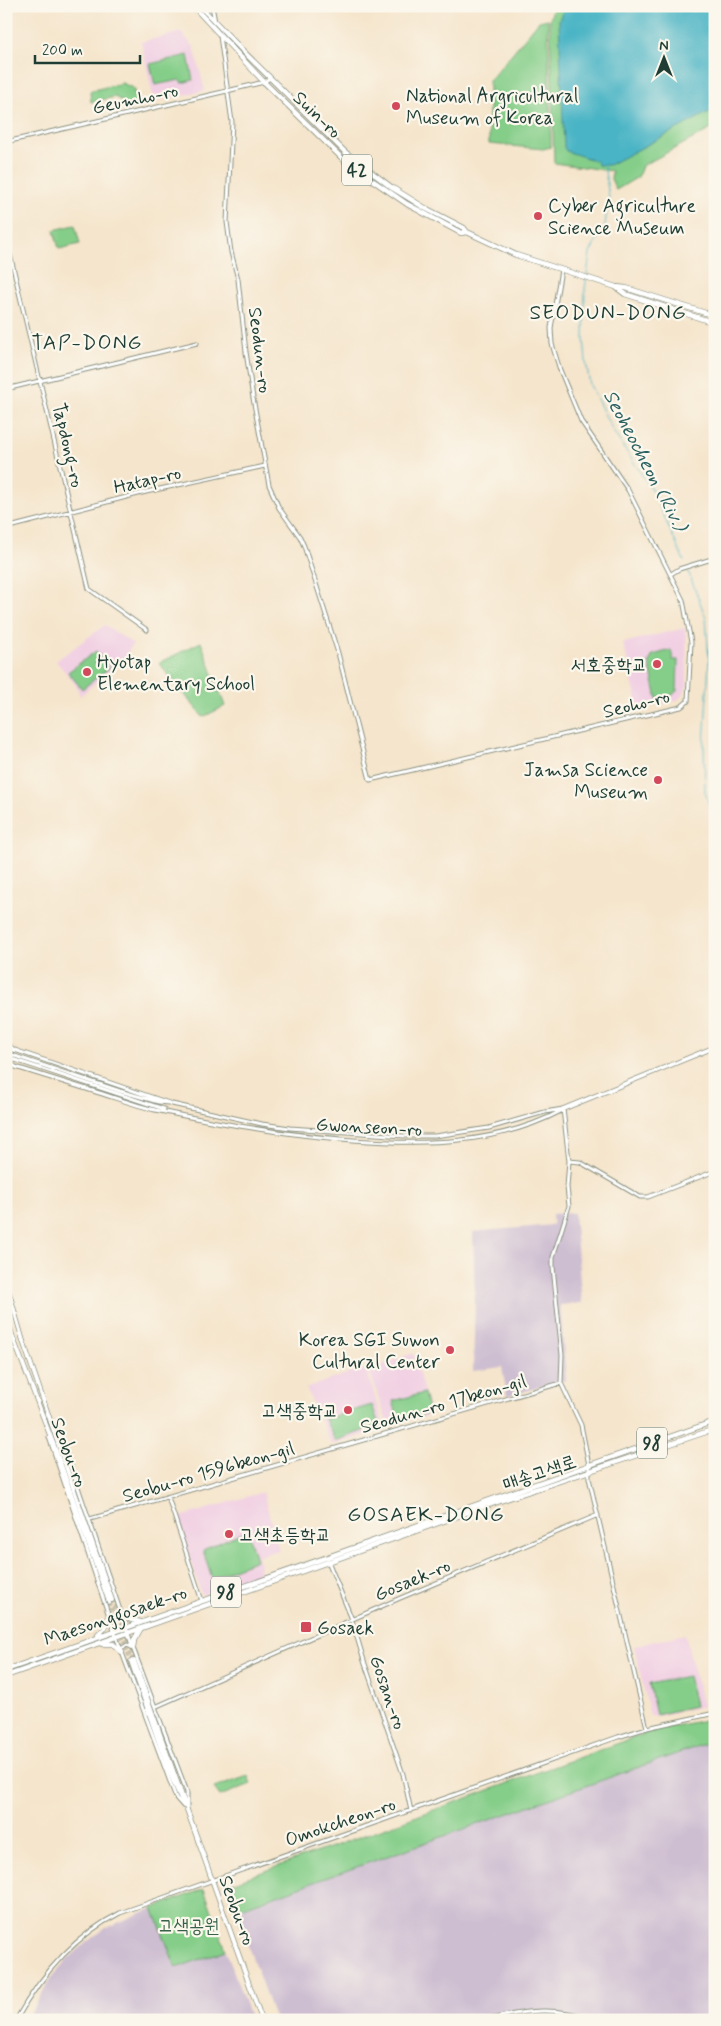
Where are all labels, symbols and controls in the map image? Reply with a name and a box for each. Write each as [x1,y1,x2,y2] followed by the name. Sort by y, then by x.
[35,32,140,64] scale bar
[638,32,688,82] north arrow
[659,37,669,55] text: N
[42,41,83,61] text: 200 m
[90,78,181,121] street label: Geumho-ro
[406,84,579,131] place label: National Argricultural Museum of Korea
[287,86,347,144] street label: Suin-ro
[390,100,402,112] marker: National Argricultural Museum of Korea
[342,154,372,186] road number: 42
[548,194,696,241] place label: Cyber Agriculture Science Museum
[532,210,544,222] marker: Cyber Agriculture Science Museum
[529,299,687,327] district label: SEODUN-DONG
[242,306,277,395] street label: Seodun-ro
[32,329,142,357] district label: TAP-DONG
[596,385,694,538] water label: Seoheocheon (Riv.)
[43,401,89,491] street label: Tapdong-ro
[111,461,184,500] street label: Hatap-ro
[97,650,255,697] place label: Hyotap Elementary School
[571,653,647,678] place label: 서호중학교
[651,658,663,670] marker: 서호중학교
[81,666,93,678] marker: Hyotap Elementary School
[600,684,672,725] street label: Seoho-ro
[524,758,648,805] place label: Jamsa Science Museum
[652,774,664,786] marker: Jamsa Science Museum
[315,1112,423,1143] street label: Gwonseon-ro
[299,1328,440,1375] place label: Korea SGI Suwon Cultural Center
[444,1344,456,1356] marker: Korea SGI Suwon Cultural Center
[358,1369,530,1441] street label: Seodun-ro 17beon-gil
[262,1399,338,1424] place label: 고색중학교
[342,1404,354,1416] marker: 고색중학교
[44,1414,93,1491] street label: Seobu-ro
[637,1428,667,1459] road number: 98
[120,1436,298,1510] street label: Seobu-ro 1596beon-gil
[499,1449,580,1498] street label: 매송고색로
[347,1501,505,1529] district label: GOSAEK-DONG
[239,1523,331,1548] place label: 고색초등학교
[223,1528,235,1540] marker: 고색초등학교
[371,1553,455,1608] street label: Gosaek-ro
[211,1576,241,1608] road number: 98
[41,1580,191,1655] street label: Maesonggosaek-ro
[317,1616,374,1641] place label: Gosaek
[299,1620,313,1634] marker: Gosaek
[363,1652,412,1733] street label: Gosan-ro
[282,1792,399,1853] street label: Omokcheon-ro
[212,1872,261,1949] street label: Seobu-ro
[158,1914,220,1939] park label: 고색공원

